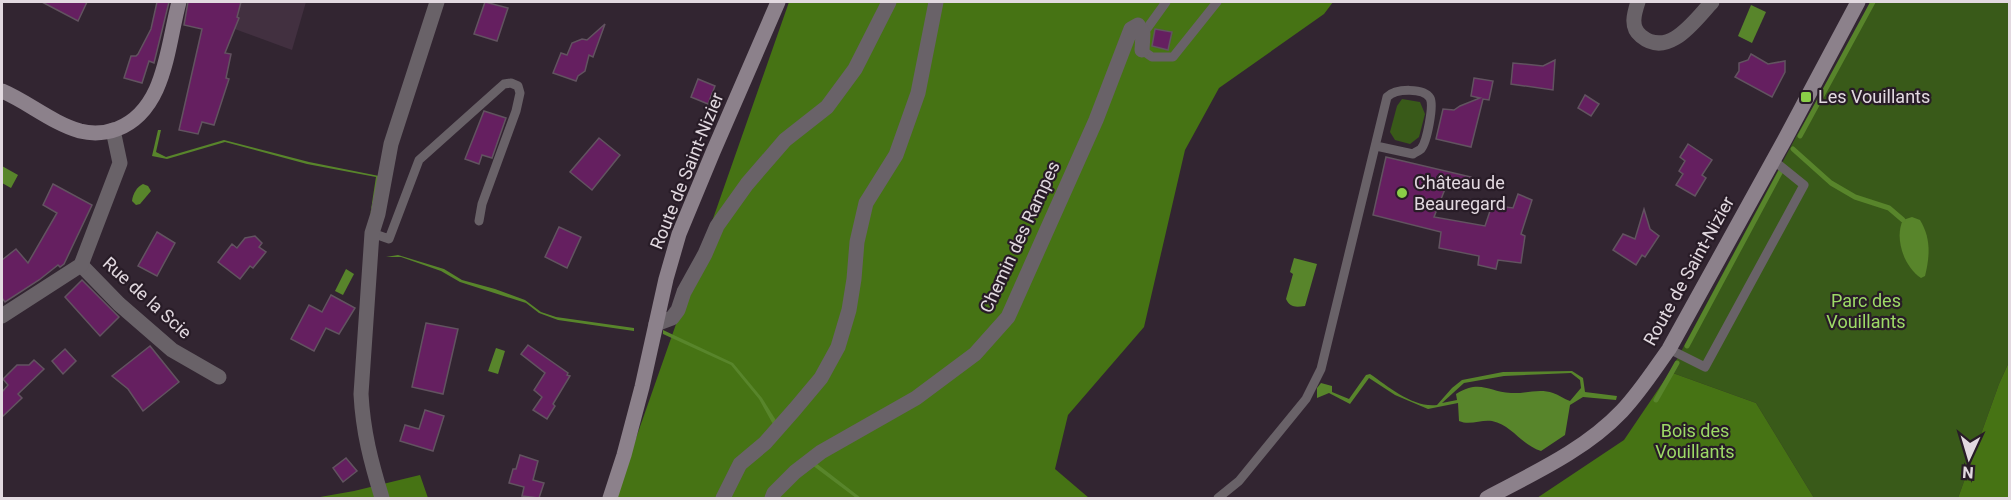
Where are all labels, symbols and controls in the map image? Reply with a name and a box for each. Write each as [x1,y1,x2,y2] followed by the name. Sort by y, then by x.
[1818,86,1930,107] place label: Les Vouillants
[645,89,728,252] street label: Route de Saint-Nizier
[1799,90,1813,104] marker: Les Vouillants
[975,158,1064,316] street label: Chemin des Rampes
[1414,172,1506,214] place label: Château de Beauregard
[1395,186,1409,200] marker: Château de Beauregard
[1639,193,1738,349] street label: Route de Saint-Nizier
[99,252,196,343] street label: Rue de la Scie
[1826,290,1906,332] park label: Parc des Vouillants
[1655,420,1735,462] park label: Bois des Vouillants
[1939,428,1999,488] north arrow
[1962,463,1974,482] text: N

